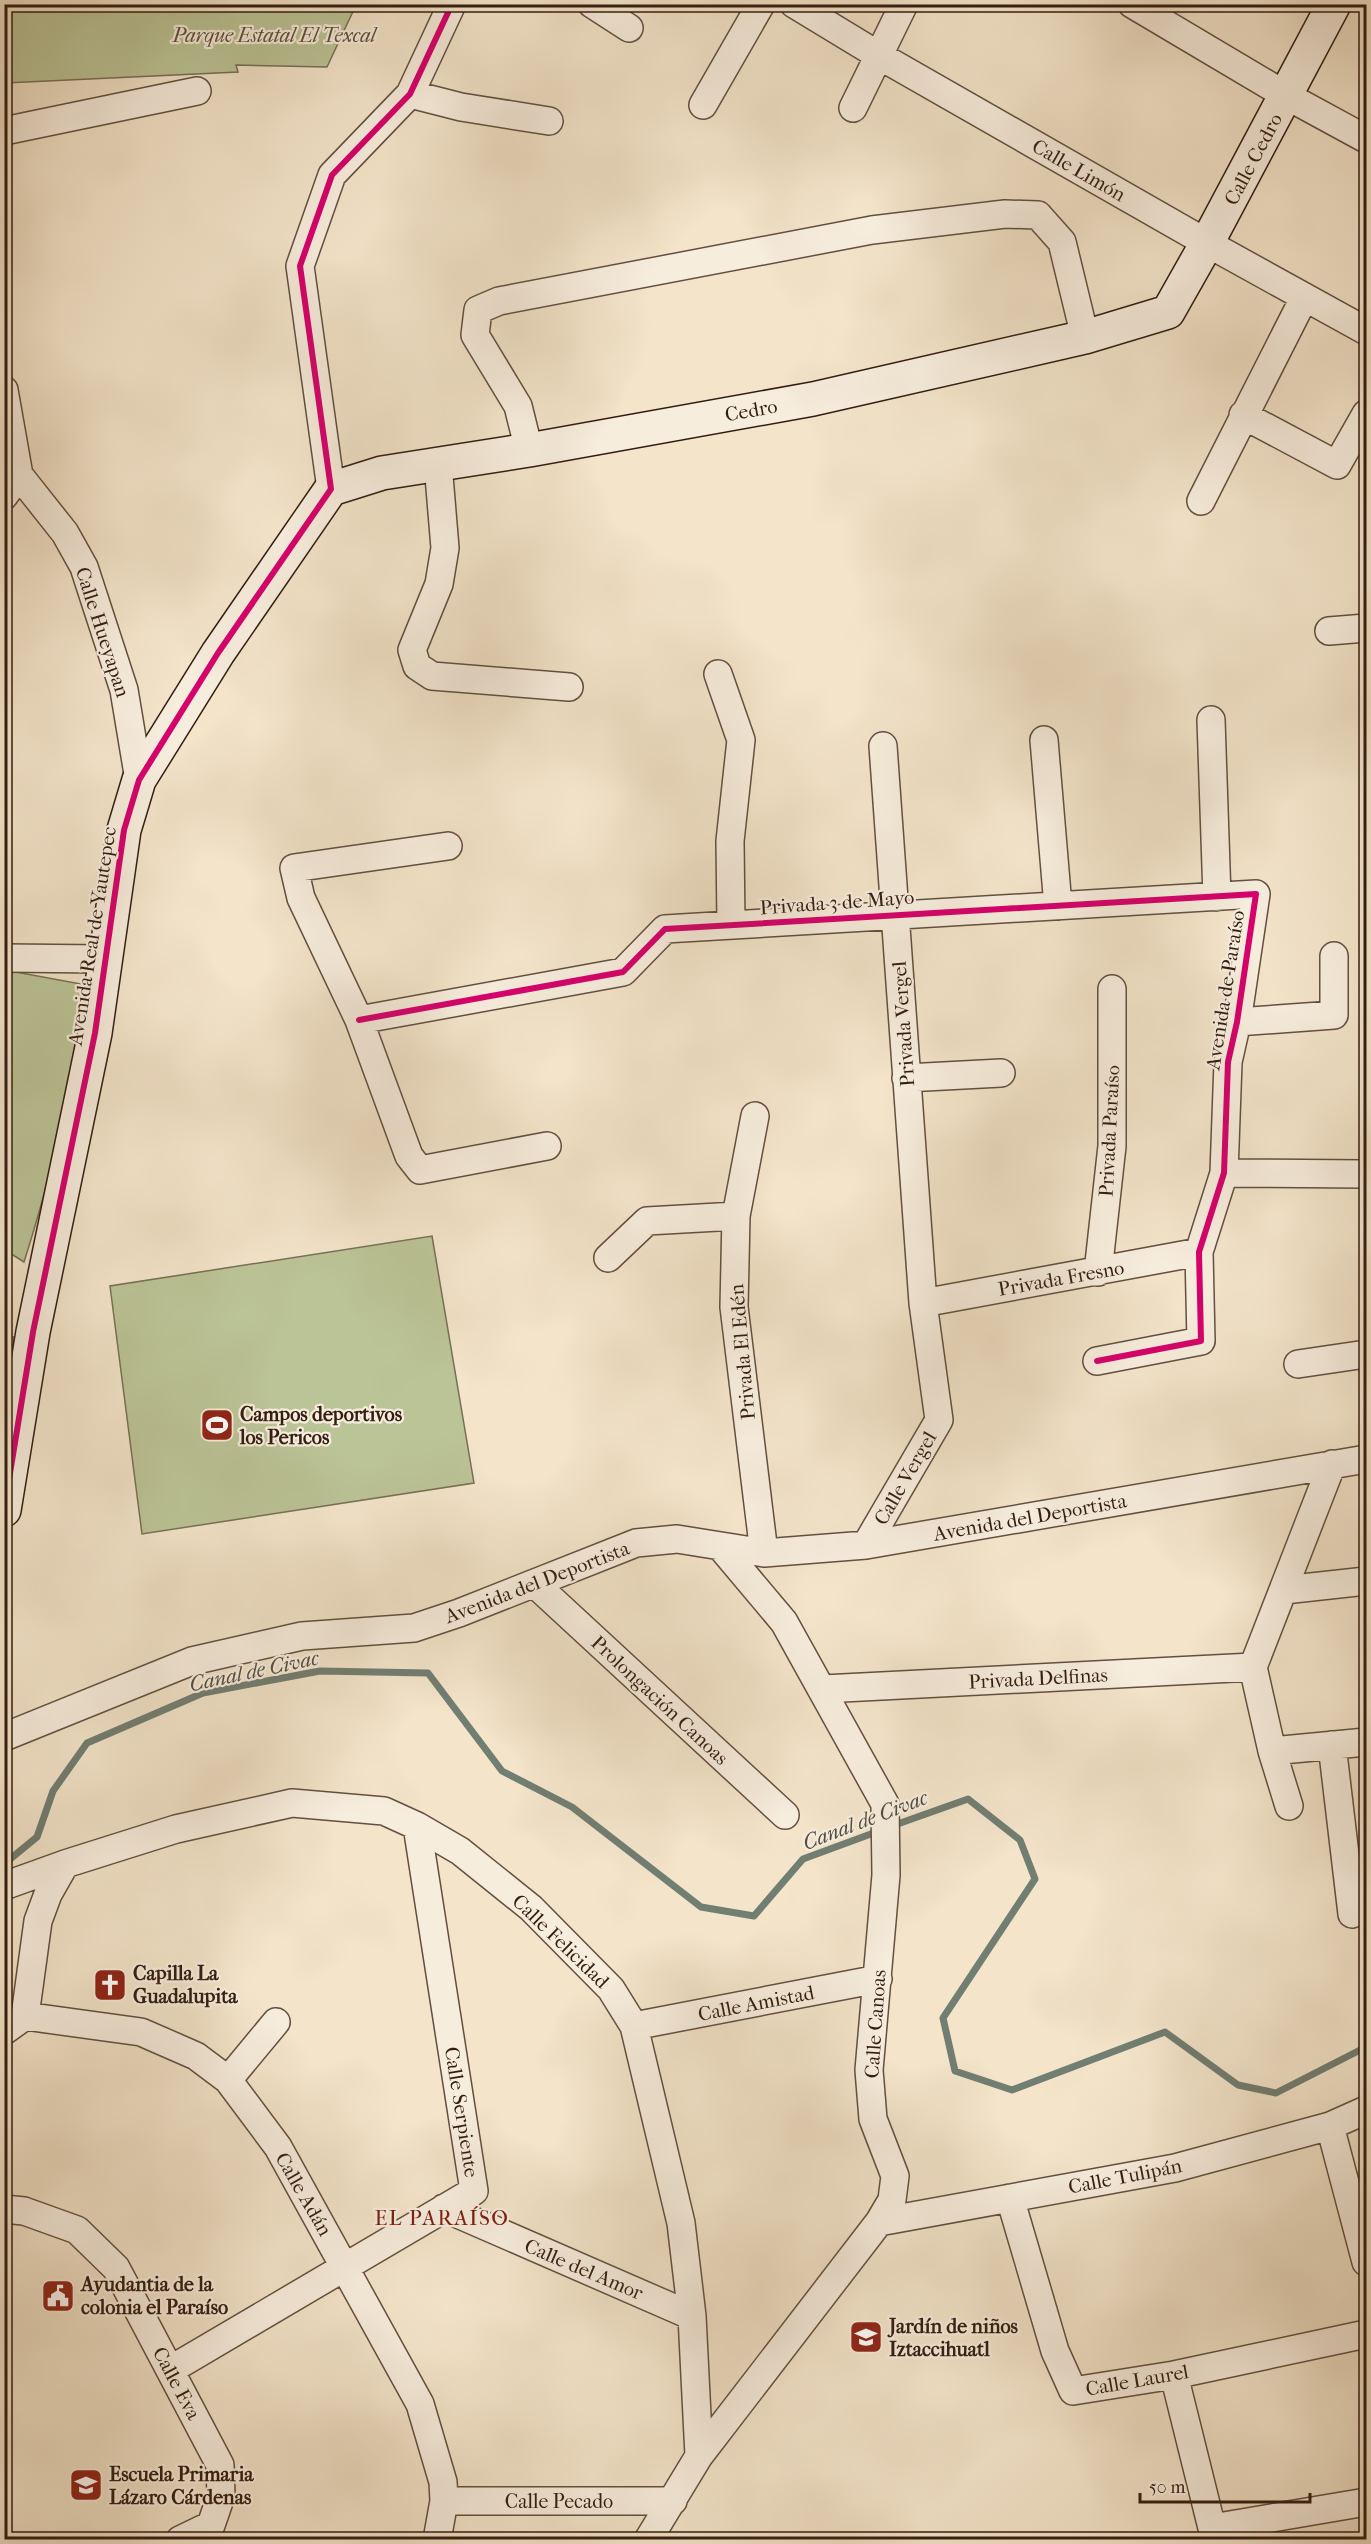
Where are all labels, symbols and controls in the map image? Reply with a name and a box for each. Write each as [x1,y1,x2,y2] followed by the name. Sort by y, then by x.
[171,24,378,47] park label: Parque Estatal El Texcal
[1220,109,1287,209] street label: Calle Cedro
[1028,134,1130,207] street label: Calle Limón
[723,395,779,426] street label: Cedro
[71,564,135,701] street label: Calle Hueyapan
[64,825,121,1048] street label: Avenida Real de Yautepec
[759,886,915,919] street label: Privada 3 de Mayo
[1201,909,1249,1072] street label: Avenida de Paraíso
[888,960,919,1088] street label: Privada Vergel
[1095,1065,1124,1198] street label: Privada Paraíso
[996,1256,1126,1301] street label: Privada Fresno
[725,1283,760,1421] street label: Privada El Edén
[239,1403,403,1449] place label: Campos deportivos los Pericos
[199,1407,235,1443] sports icon: Campos deportivos los Pericos
[869,1427,942,1529] street label: Calle Vergel
[931,1489,1129,1546] street label: Avenida del Deportista
[441,1536,633,1629] street label: Avenida del Deportista
[586,1631,733,1770] street label: Prolongación Canoas
[187,1645,322,1696] water label: Canal de Civac
[968,1663,1108,1694] street label: Privada Delfinas
[799,1785,932,1855] water label: Canal de Civac
[508,1890,614,1994] street label: Calle Felicidad
[133,1962,238,2008] place label: Capilla La Guadalupita
[92,1967,128,2003] church icon: Capilla La Guadalupita
[860,1969,891,2079] street label: Calle Canoas
[696,1981,817,2026] street label: Calle Amistad
[440,2045,483,2179] street label: Calle Serpiente
[270,2148,337,2240] street label: Calle Adán
[1066,2154,1184,2199] street label: Calle Tulipán
[375,2206,509,2230] district label: EL PARAÍSO
[521,2234,647,2305] street label: Calle del Amor
[79,2273,228,2319] place label: Ayudantia de la colonia el Paraíso
[40,2278,76,2314] public building icon: Ayudantia de la colonia el Paraíso
[887,2315,1019,2361] place label: Jardín de niños Iztaccihuatl
[848,2319,884,2355] school or university icon: Jardín de niños Iztaccihuatl
[148,2343,206,2424] street label: Calle Eva
[1084,2360,1191,2401] street label: Calle Laurel
[109,2463,254,2509] place label: Escuela Primaria Lázaro Cárdenas
[1140,2466,1310,2504] scale bar
[68,2467,104,2503] school or university icon: Escuela Primaria Lázaro Cárdenas
[1149,2477,1186,2498] text: 50 m
[505,2490,613,2513] street label: Calle Pecado

